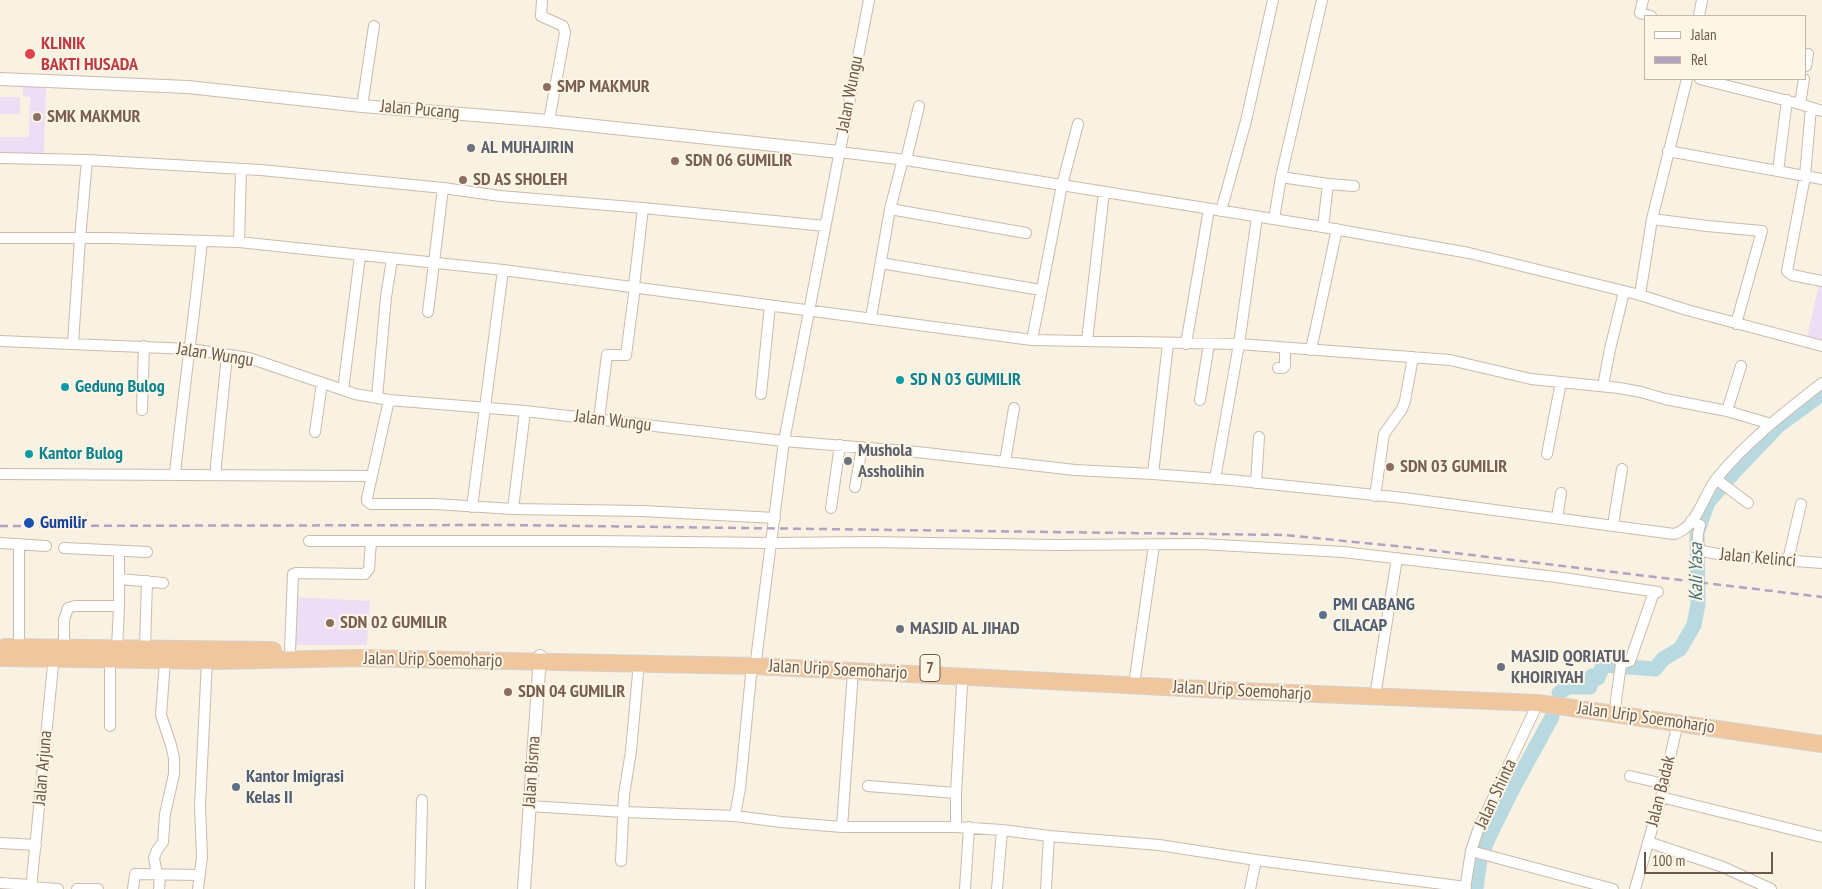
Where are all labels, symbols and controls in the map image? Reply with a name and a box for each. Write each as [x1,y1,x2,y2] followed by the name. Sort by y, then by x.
[1644,15,1807,80] legend
[1691,25,1717,44] text: Jalan
[41,33,138,76] place label: KLINIK BAKTI HUSADA
[23,47,37,61] marker: KLINIK BAKTI HUSADA
[1691,50,1707,69] text: Rel
[832,54,868,134] street label: Jalan Wungu
[557,76,650,98] place label: SMP MAKMUR
[541,81,553,93] marker: SMP MAKMUR
[380,96,460,124] street label: Jalan Pucang
[47,106,140,128] place label: SMK MAKMUR
[31,111,43,123] marker: SMK MAKMUR
[481,137,574,159] place label: AL MUHAJIRIN
[465,142,477,154] marker: AL MUHAJIRIN
[685,150,792,172] place label: SDN 06 GUMILIR
[669,155,681,167] marker: SDN 06 GUMILIR
[473,169,567,191] place label: SD AS SHOLEH
[457,174,469,186] marker: SD AS SHOLEH
[175,338,255,372] street label: Jalan Wungu
[910,369,1021,391] place label: SD N 03 GUMILIR
[894,374,906,386] marker: SD N 03 GUMILIR
[75,376,165,398] place label: Gedung Bulog
[59,381,71,393] marker: Gedung Bulog
[573,406,653,436] street label: Jalan Wungu
[858,440,924,482] place label: Mushola Assholihin
[39,443,123,465] place label: Kantor Bulog
[23,448,35,460] marker: Kantor Bulog
[842,455,854,467] marker: Mushola Assholihin
[1400,456,1507,478] place label: SDN 03 GUMILIR
[1384,461,1396,473] marker: SDN 03 GUMILIR
[40,512,87,534] place label: Gumilir
[22,516,36,530] marker: Gumilir
[1686,543,1708,601] water label: Kali Yasa
[1719,544,1797,572] street label: Jalan Kelinci
[1333,594,1415,636] place label: PMI CABANG CILACAP
[1317,609,1329,621] marker: PMI CABANG CILACAP
[340,612,447,634] place label: SDN 02 GUMILIR
[324,617,336,629] marker: SDN 02 GUMILIR
[910,618,1020,640] place label: MASJID AL JIHAD
[894,623,906,635] marker: MASJID AL JIHAD
[1511,646,1629,689] place label: MASJID QORIATUL KHOIRIYAH
[364,648,502,672] street label: Jalan Urip Soemoharjo
[920,654,940,681] road number: 7
[768,656,908,684] street label: Jalan Urip Soemoharjo
[1495,661,1507,673] marker: MASJID QORIATUL KHOIRIYAH
[1172,677,1312,705] street label: Jalan Urip Soemoharjo
[518,681,625,703] place label: SDN 04 GUMILIR
[502,686,514,698] marker: SDN 04 GUMILIR
[1576,698,1716,738] street label: Jalan Urip Soemoharjo
[29,730,57,806] street label: Jalan Arjuna
[519,735,545,809] street label: Jalan Bisma
[1642,753,1680,829] street label: Jalan Badak
[1471,756,1521,832] street label: Jalan Shinta
[246,766,344,809] place label: Kantor Imigrasi Kelas II
[230,781,242,793] marker: Kantor Imigrasi Kelas II
[1647,842,1776,874] scale bar
[1652,851,1685,870] text: 100 m

